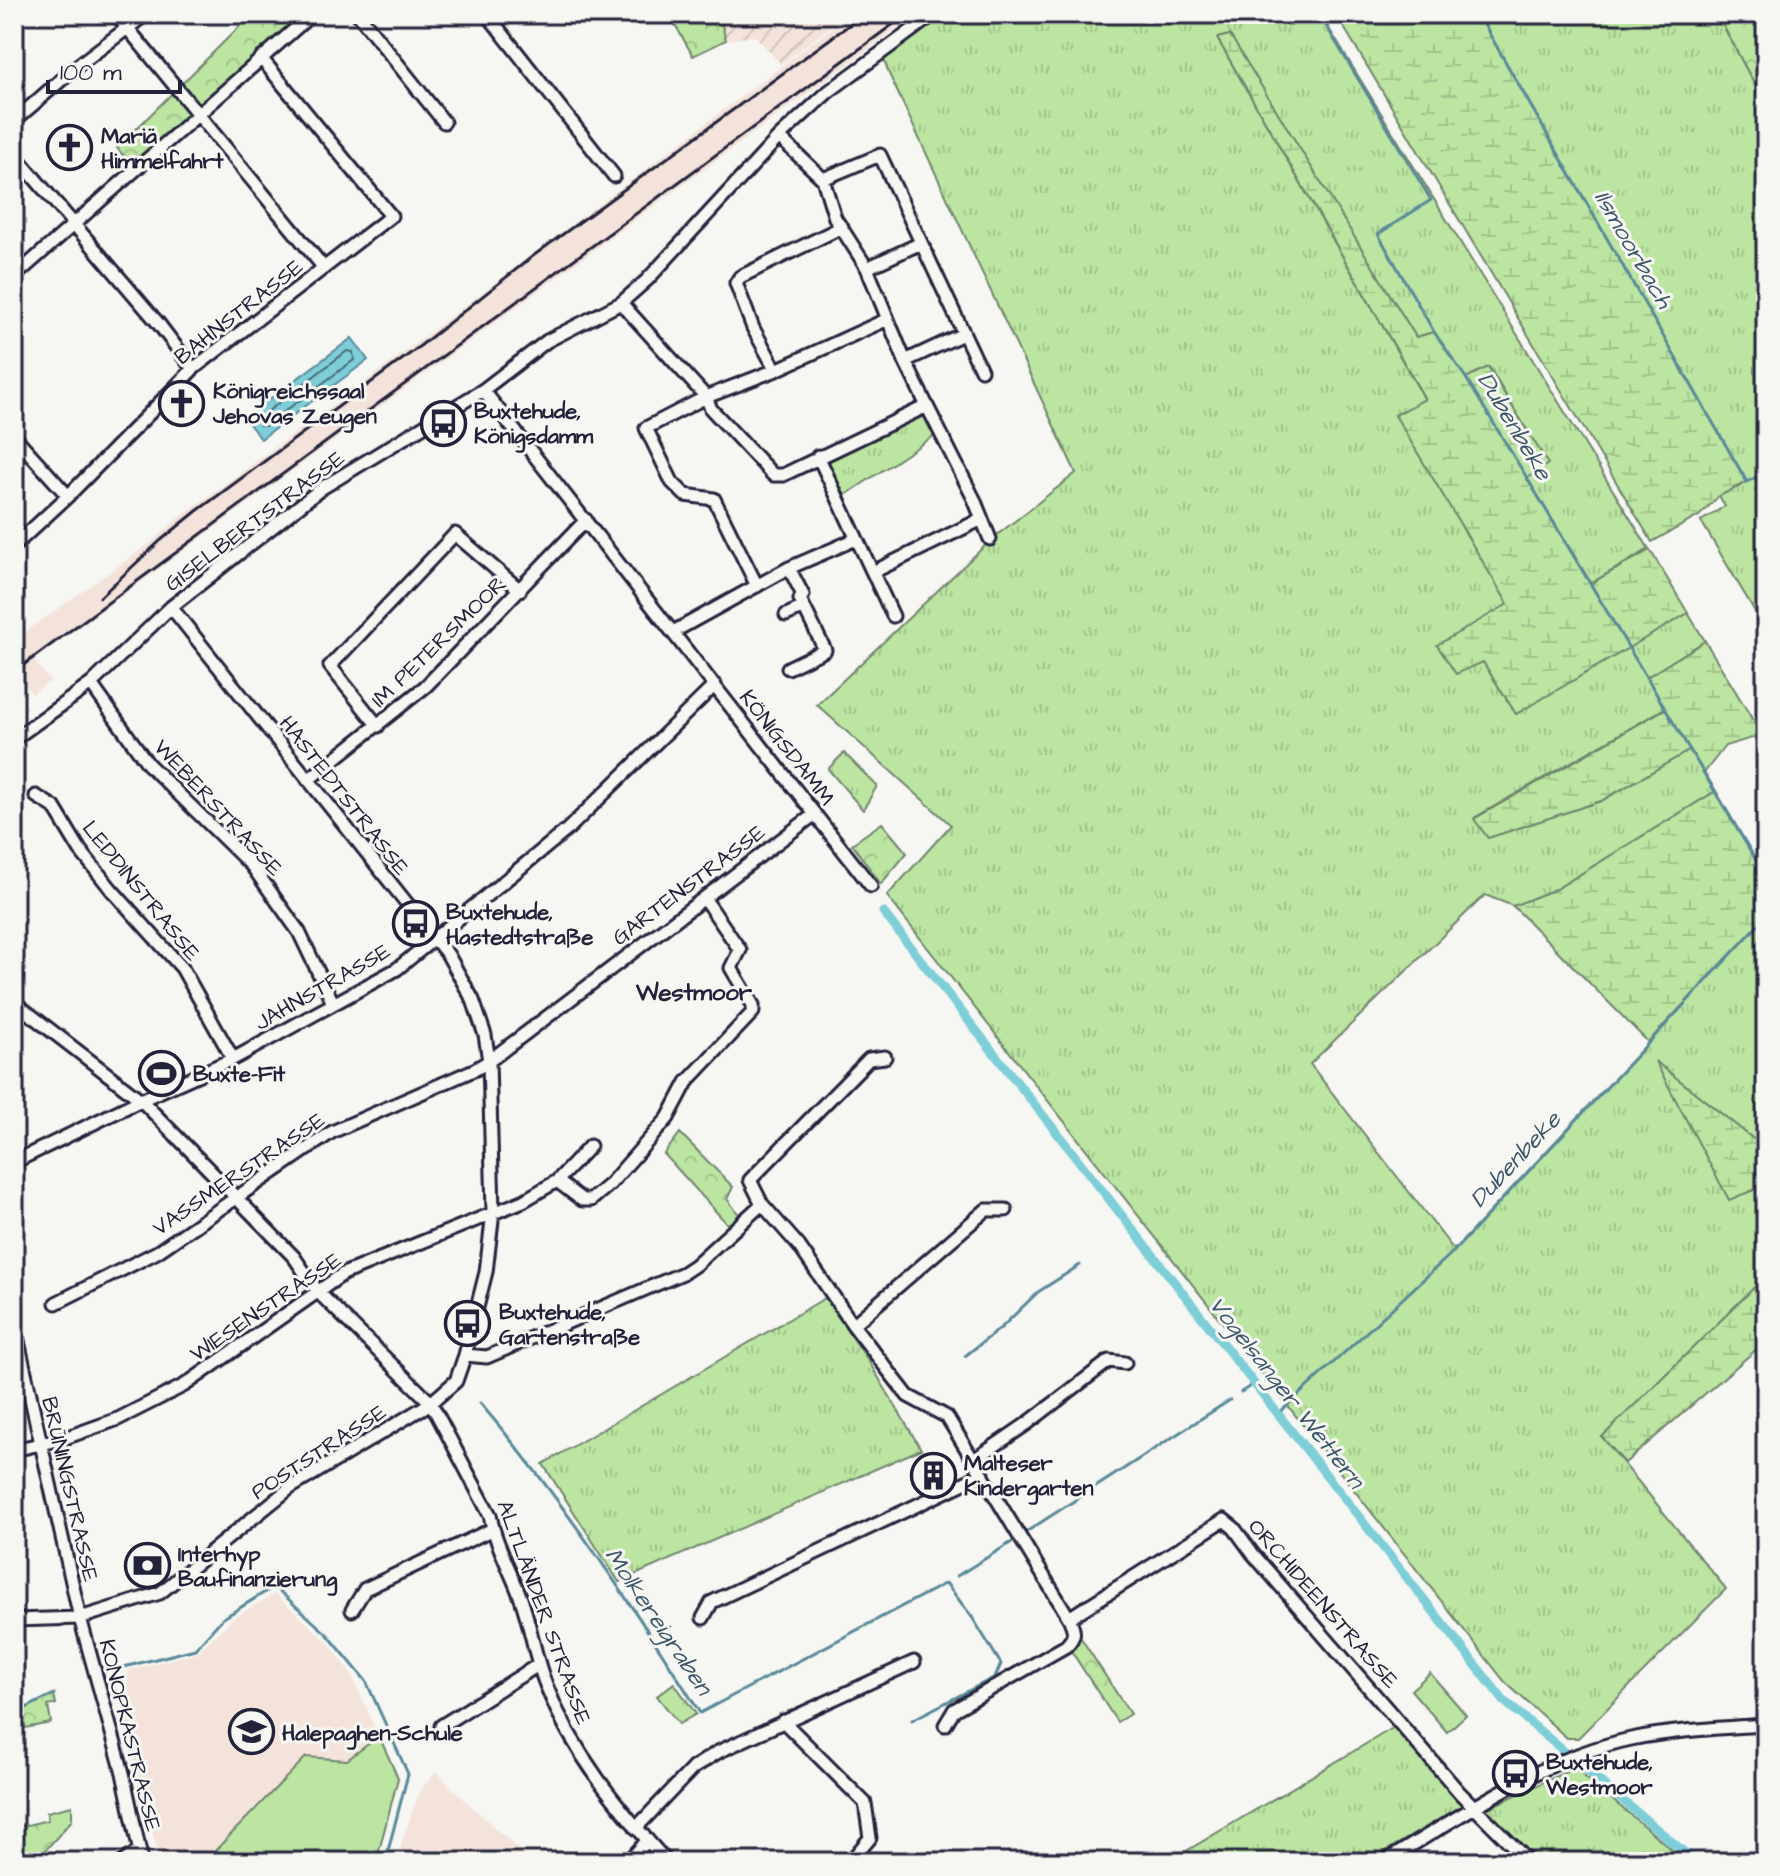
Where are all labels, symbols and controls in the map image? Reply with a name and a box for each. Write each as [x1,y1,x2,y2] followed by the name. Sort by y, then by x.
[48,44,180,94] scale bar
[60,56,122,90] text: 100 m
[101,121,225,177] place label: Mariä Himmelfahrt
[46,124,94,172] church icon: Mariä Himmelfahrt
[1586,184,1681,316] water label: Ilsmoorbach
[168,252,310,372] street label: BAHNSTRASSE
[1469,366,1560,488] water label: Dubenbeke
[212,376,377,433] place label: Königreichssaal Jehovas Zeugen
[158,379,206,427] church icon: Königreichssaal Jehovas Zeugen
[474,396,594,453] place label: Buxtehude, Königsdamm
[419,399,467,447] bus stop icon: Buxtehude, Königsdamm
[159,443,351,599] street label: GISELBERTSTRASSE
[365,569,514,715] street label: IM PETERSMOOR
[732,683,842,812] street label: KÖNIGSDAMM
[272,709,416,882] street label: HASTEDTSTRASSE
[146,733,290,883] street label: WEBERSTRASSE
[74,814,207,968] street label: LEDDINSTRASSE
[606,817,772,953] street label: GARTENSTRASSE
[446,897,593,953] place label: Buxtehude, Hastedtstraße
[391,900,439,948] bus stop icon: Buxtehude, Hastedtstraße
[249,936,396,1039] street label: JAHNSTRASSE
[635,976,753,1010] district label: Westmoor
[138,1049,186,1097] sports icon: Buxte-Fit
[193,1059,286,1090] place label: Buxte-Fit
[1462,1103,1570,1215] water label: Dubenbeke
[146,1105,331,1244] street label: VASSMERSTRASSE
[184,1245,348,1370] street label: WIESENSTRASSE
[1200,1289,1373,1498] water label: Vogelsanger Wettern
[499,1297,640,1353] place label: Buxtehude, Gartenstraße
[444,1300,492,1348] bus stop icon: Buxtehude, Gartenstraße
[33,1394,106,1585] street label: BRÜNINGSTRASSE
[245,1397,392,1508] street label: POSTSTRASSE
[964,1448,1093,1505] place label: Malteser Kindergarten
[909,1451,957,1499] building icon: Malteser Kindergarten
[489,1496,599,1729] street label: ALTLÄNDER STRASSE
[1240,1512,1405,1696] street label: ORCHIDEENSTRASSE
[178,1539,338,1596] place label: Interhyp Baufinanzierung
[595,1541,721,1704] water label: Molkereigraben
[123,1542,171,1590] bank icon: Interhyp Baufinanzierung
[91,1636,168,1835] street label: KONOPKASTRASSE
[227,1708,275,1756] school or university icon: Halepaghen-Schule
[282,1718,463,1750] place label: Halepaghen-Schule
[1545,1747,1653,1803] place label: Buxtehude, Westmoor
[1491,1750,1539,1798] bus stop icon: Buxtehude, Westmoor

